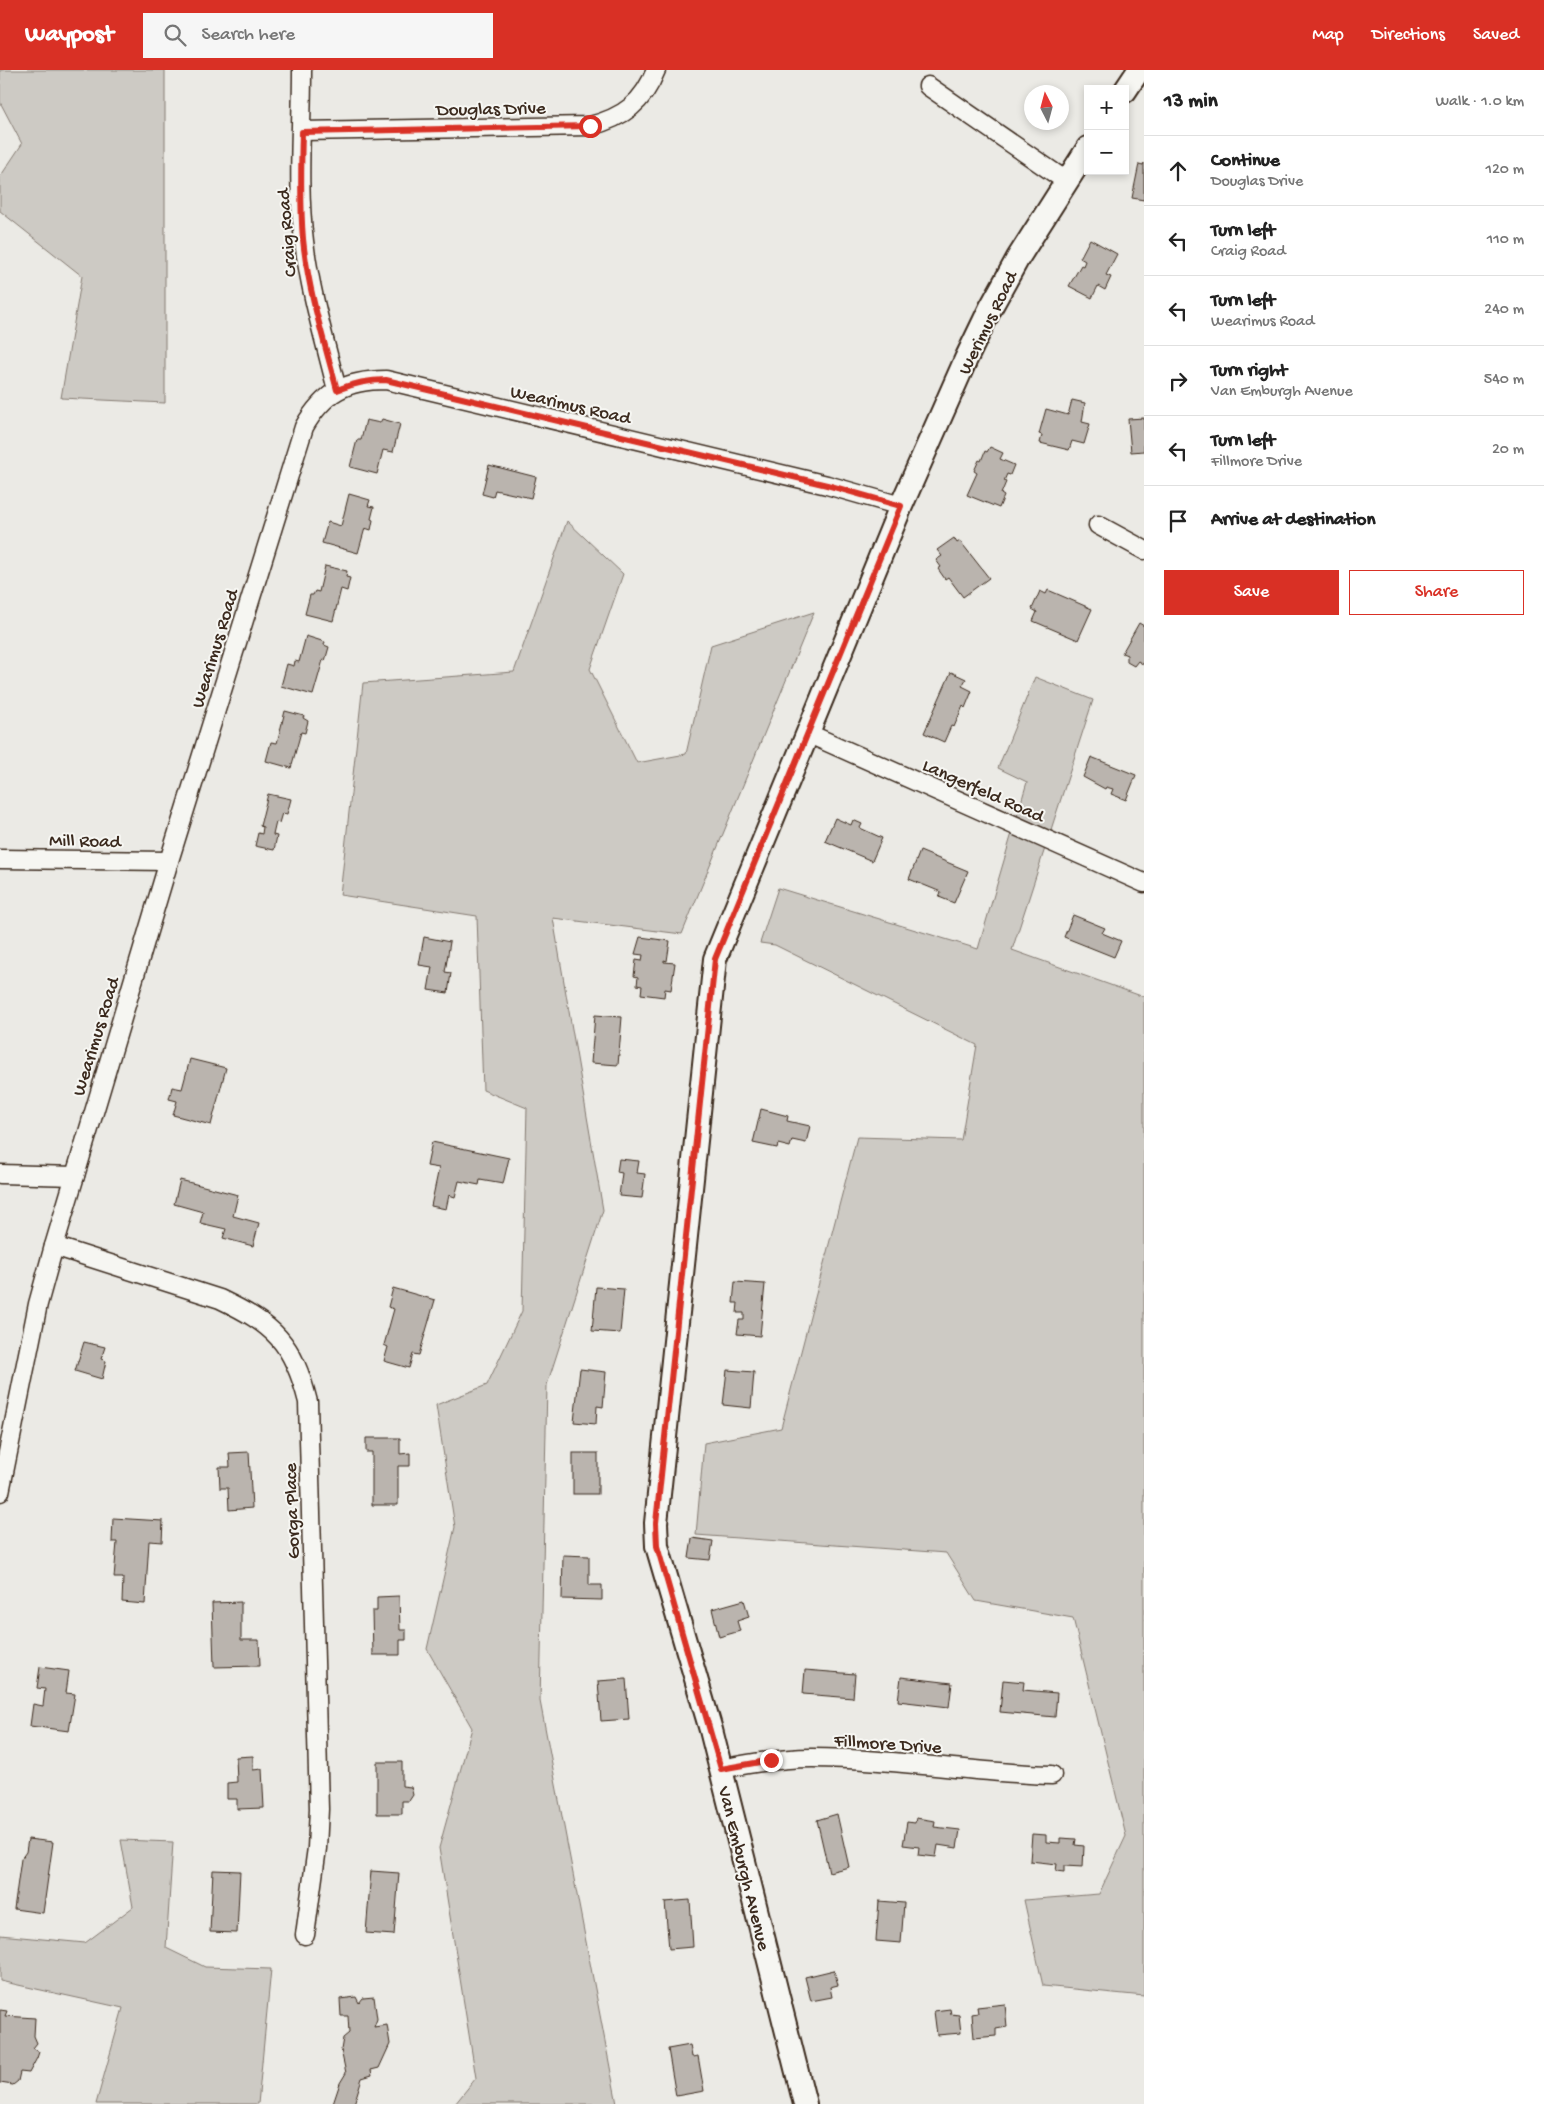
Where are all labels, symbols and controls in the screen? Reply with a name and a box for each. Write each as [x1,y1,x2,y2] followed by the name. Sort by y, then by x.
[143,13,493,58] search box
[25,21,113,50] text: Waypost
[161,21,189,49] icon: search
[201,24,295,47] text: Search here
[1312,25,1344,46] text: Map
[1372,25,1445,46] text: Directions
[1473,25,1519,46] text: Saved
[1024,85,1069,130] north arrow
[1084,85,1129,175] map controls
[1084,85,1129,130] button: +
[1164,90,1218,115] text: 13 min
[1435,93,1524,112] text: Walk · 1.0 km
[434,98,546,123] street label: Douglas Drive
[579,115,602,138] route start
[1084,130,1129,175] button: −
[1211,150,1280,173] text: Continue
[1164,157,1192,185] icon: ahead
[1485,161,1524,180] text: 120 m
[1211,173,1303,192] text: Douglas Drive
[273,186,304,278] street label: Craig Road
[1211,220,1275,243] text: Turn left
[1164,227,1192,255] icon: left
[1487,231,1524,250] text: 110 m
[1211,243,1286,262] text: Craig Road
[954,266,1025,379] street label: Werimus Road
[1211,290,1275,313] text: Turn left
[1164,297,1192,325] icon: left
[1484,301,1524,320] text: 240 m
[1211,313,1314,332] text: Wearimus Road
[1211,360,1287,383] text: Turn right
[1164,367,1192,395] icon: right
[1484,371,1524,390] text: 540 m
[508,381,634,432] street label: Wearimus Road
[1211,383,1353,402] text: Van Emburgh Avenue
[1211,430,1275,453] text: Turn left
[1164,437,1192,465] icon: left
[1492,441,1524,460] text: 20 m
[1211,453,1302,472] text: Fillmore Drive
[1164,507,1192,535] icon: arrive
[1211,509,1375,532] text: Arrive at destination
[1164,570,1339,615] button: Save
[1349,570,1524,615] button: Share
[187,585,246,711] street label: Wearimus Road
[918,755,1049,830] street label: Langerfeld Road
[49,830,123,855] street label: Mill Road
[68,973,127,1099] street label: Wearimus Road
[280,1462,307,1559] street label: Gorga Place
[832,1730,943,1761] street label: Fillmore Drive
[760,1749,783,1772] route end
[711,1783,774,1953] street label: Van Emburgh Avenue

